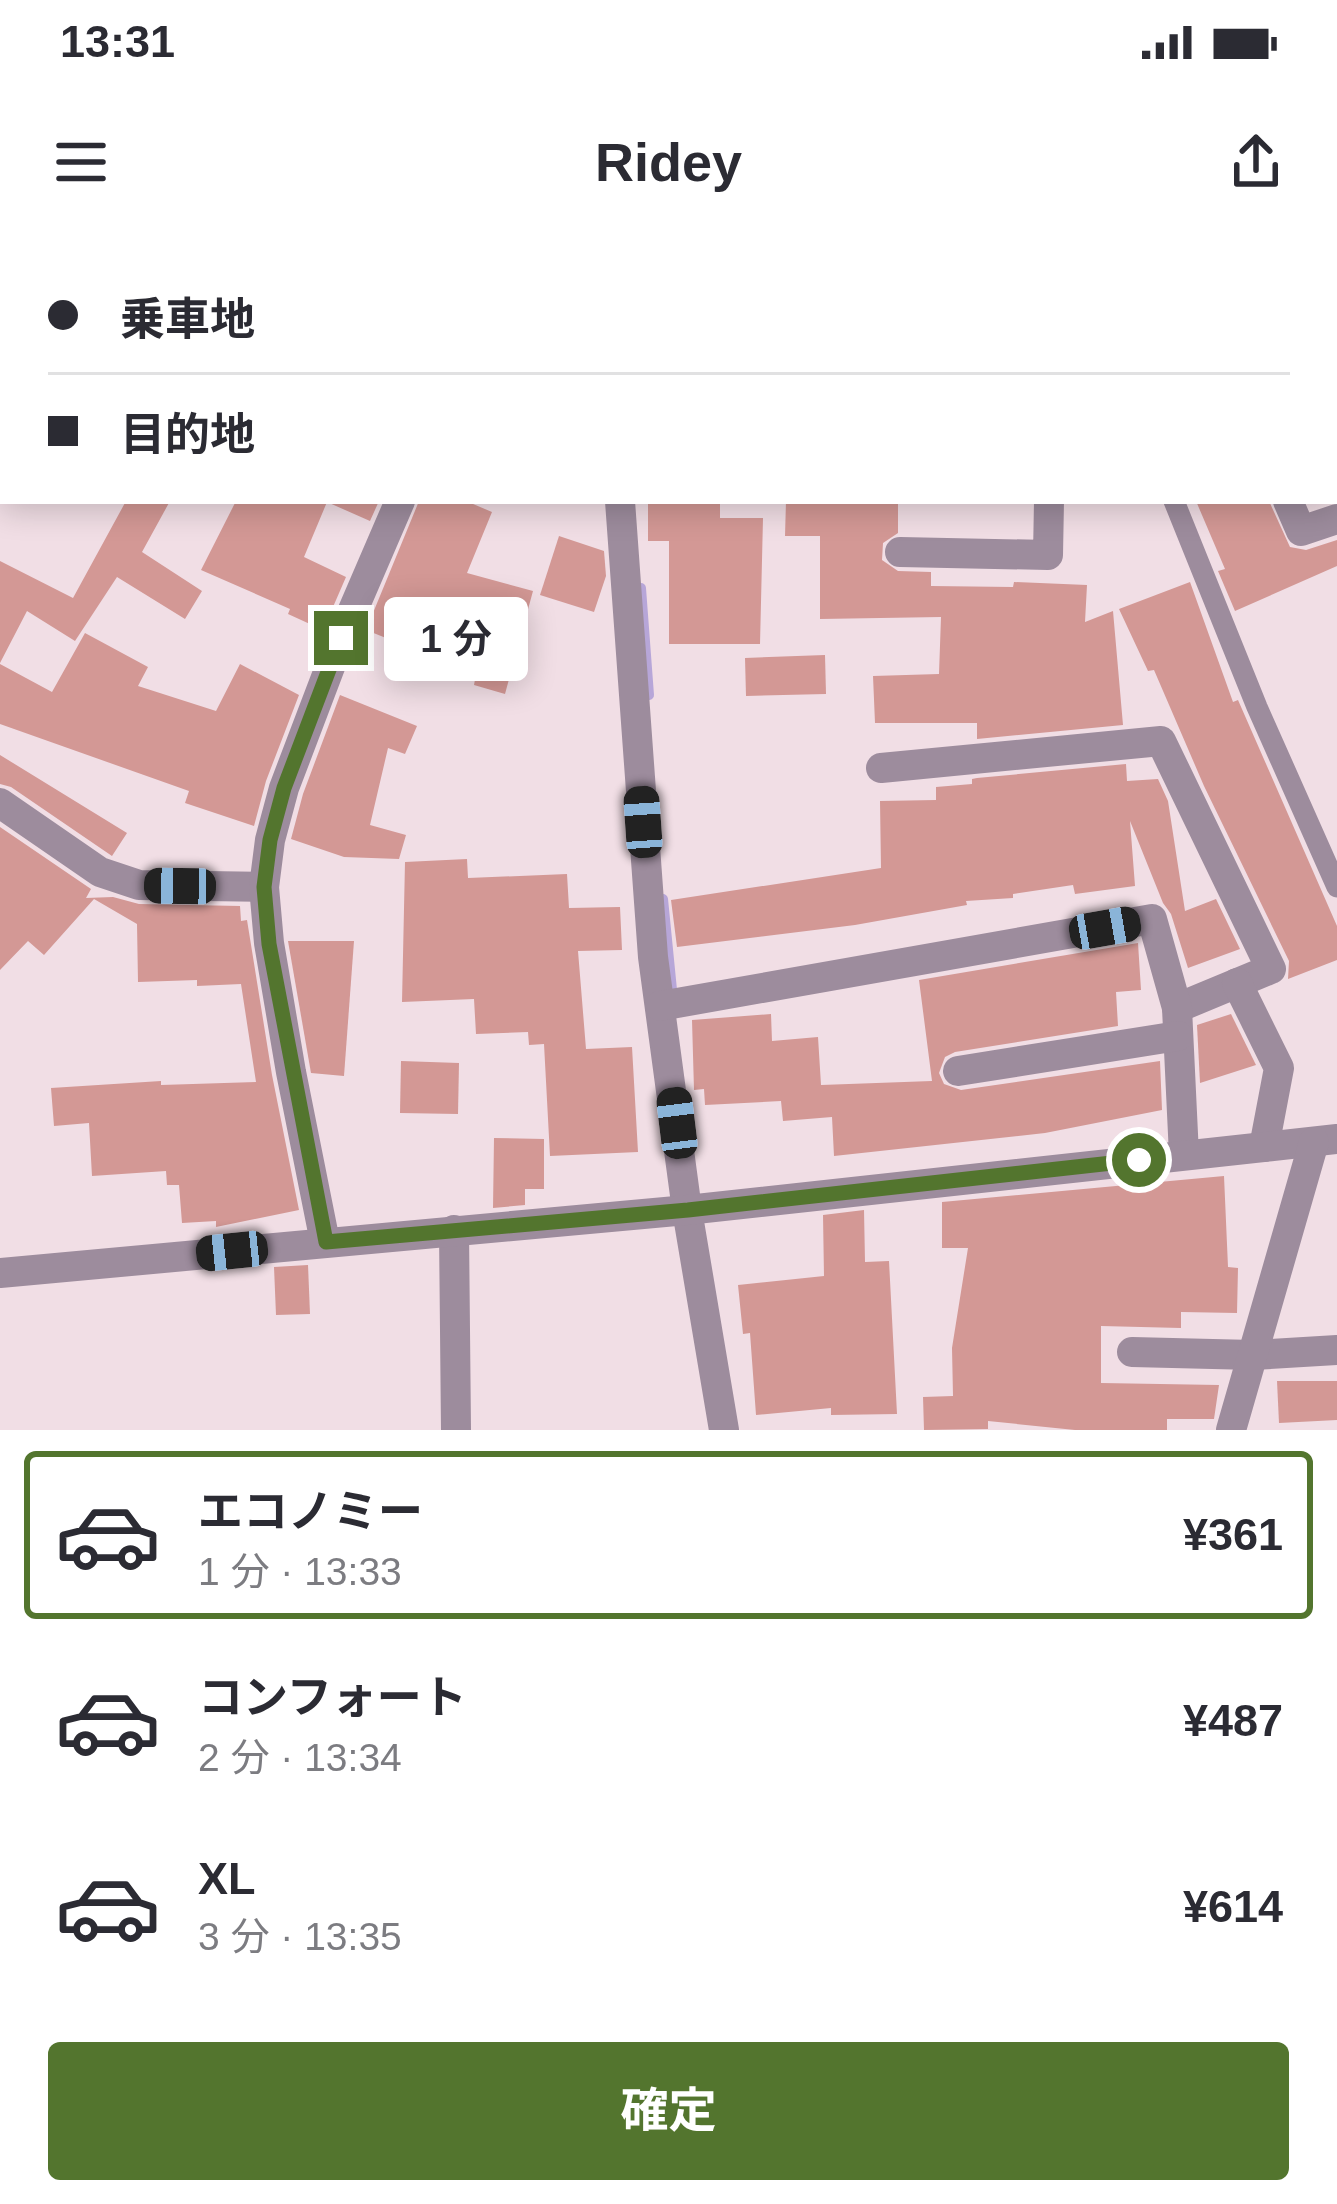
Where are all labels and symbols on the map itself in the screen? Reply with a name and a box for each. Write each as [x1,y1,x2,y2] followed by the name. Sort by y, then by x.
[383,596,527,680] callout: 1 分
[314,611,368,665] route end
[623,785,663,859] car
[144,867,216,905] car
[1066,904,1144,952] car
[655,1085,699,1161] car
[1112,1133,1166,1187] route start
[194,1229,270,1273] car

